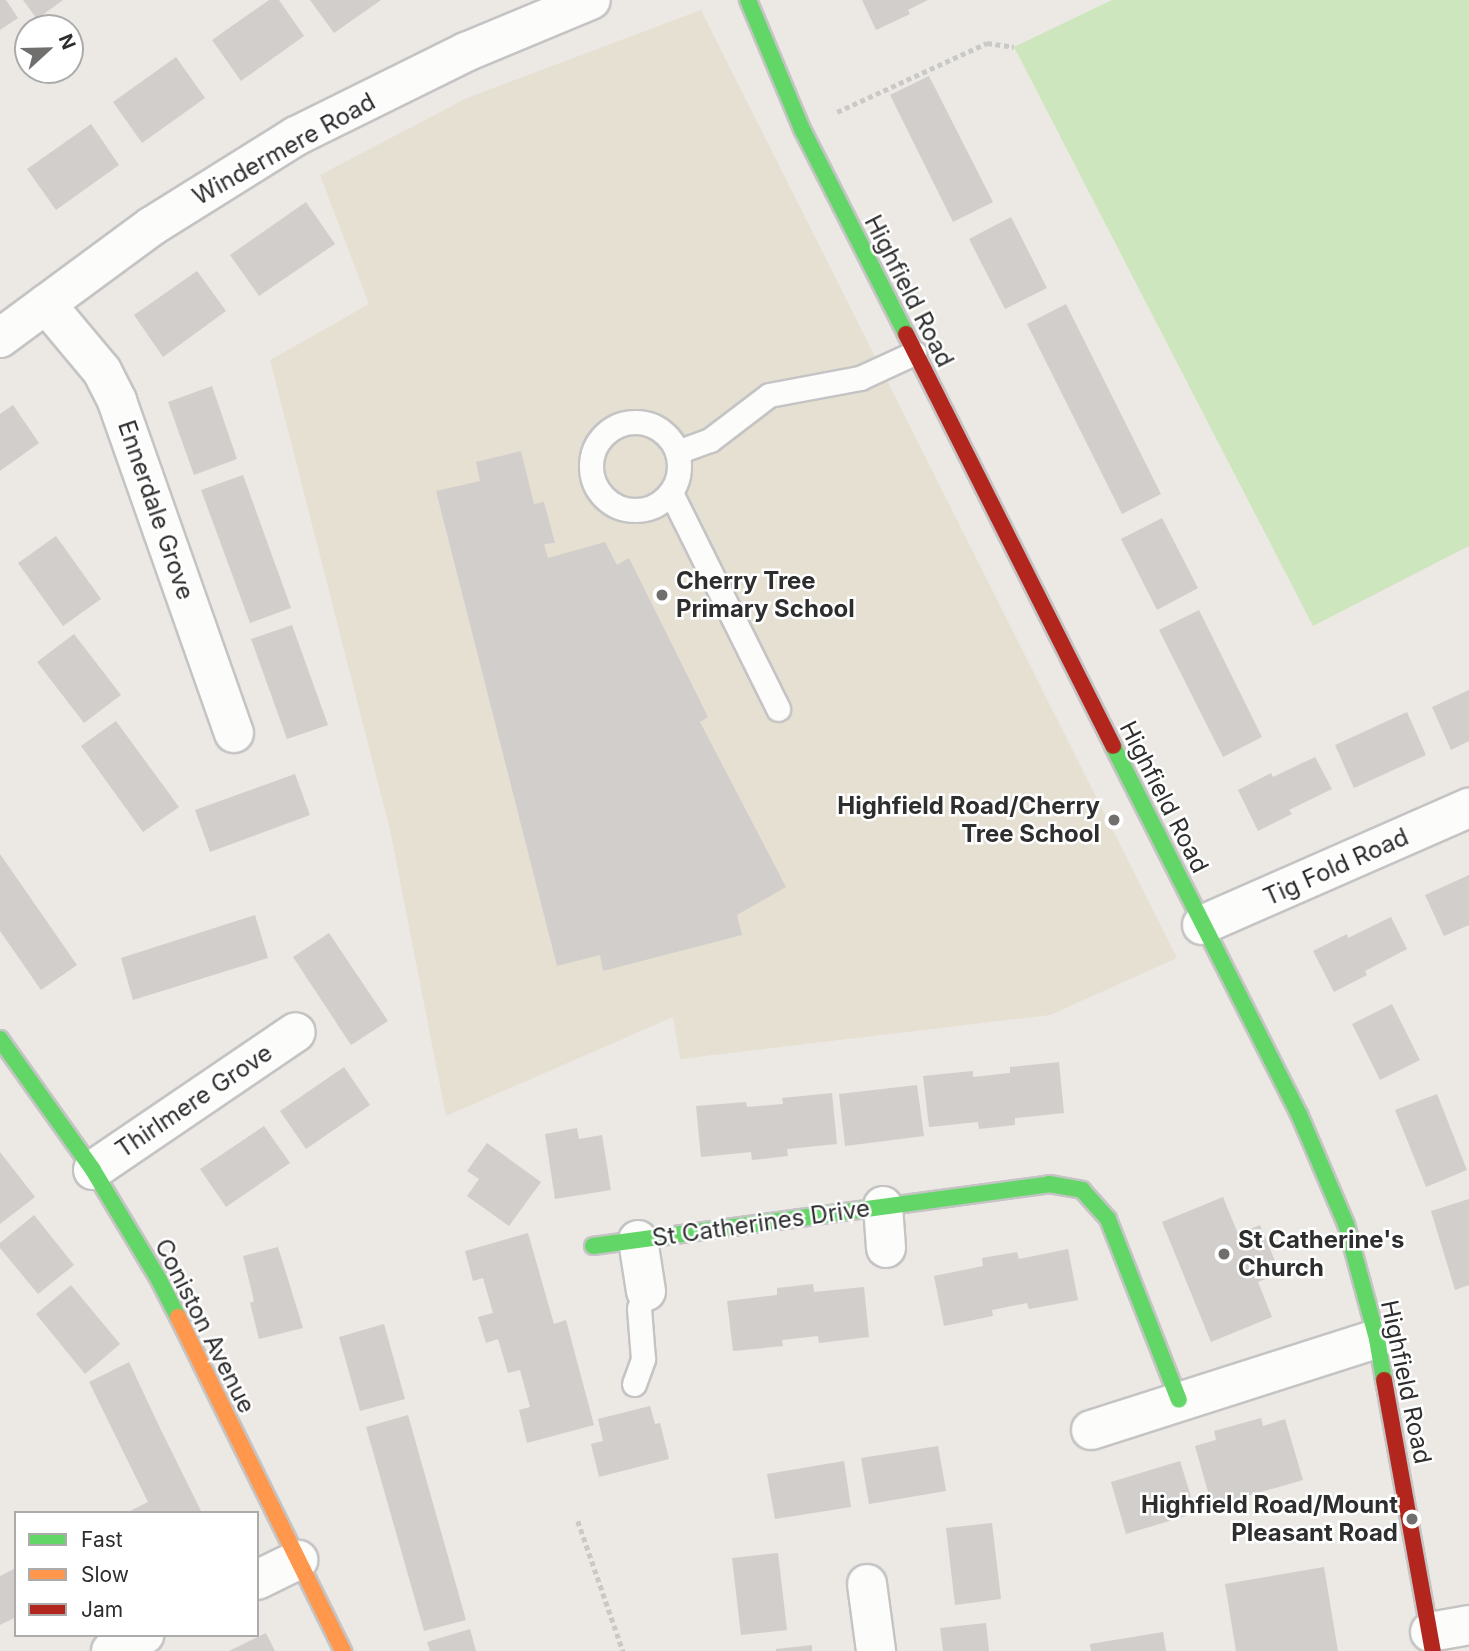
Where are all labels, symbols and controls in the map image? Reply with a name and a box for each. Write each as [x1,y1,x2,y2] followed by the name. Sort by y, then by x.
[14,14,84,84] north arrow
[54,31,80,53] text: N
[188,87,380,211] street label: Windermere Road
[858,210,960,372] street label: Highfield Road
[112,417,200,603] street label: Ennerdale Grove
[676,567,855,623] place label: Cherry Tree Primary School
[654,587,670,603] marker: Cherry Tree Primary School
[1113,716,1215,878] street label: Highfield Road
[837,792,1100,848] place label: Highfield Road/Cherry Tree School
[1106,812,1122,828] marker: Highfield Road/Cherry Tree School
[1259,822,1413,912] street label: Tig Fold Road
[110,1038,278,1164] street label: Thirlmere Grove
[650,1193,872,1253] street label: St Catherines Drive
[1238,1226,1405,1282] place label: St Catherine's Church
[149,1234,261,1418] street label: Coniston Avenue
[1216,1246,1232,1262] marker: St Catherine's Church
[1375,1298,1437,1466] street label: Highfield Road
[1141,1491,1398,1547] place label: Highfield Road/Mount Pleasant Road
[14,1511,259,1637] legend
[1404,1511,1420,1527] marker: Highfield Road/Mount Pleasant Road
[81,1527,123,1552] text: Fast
[81,1562,129,1587] text: Slow
[81,1597,123,1622] text: Jam

